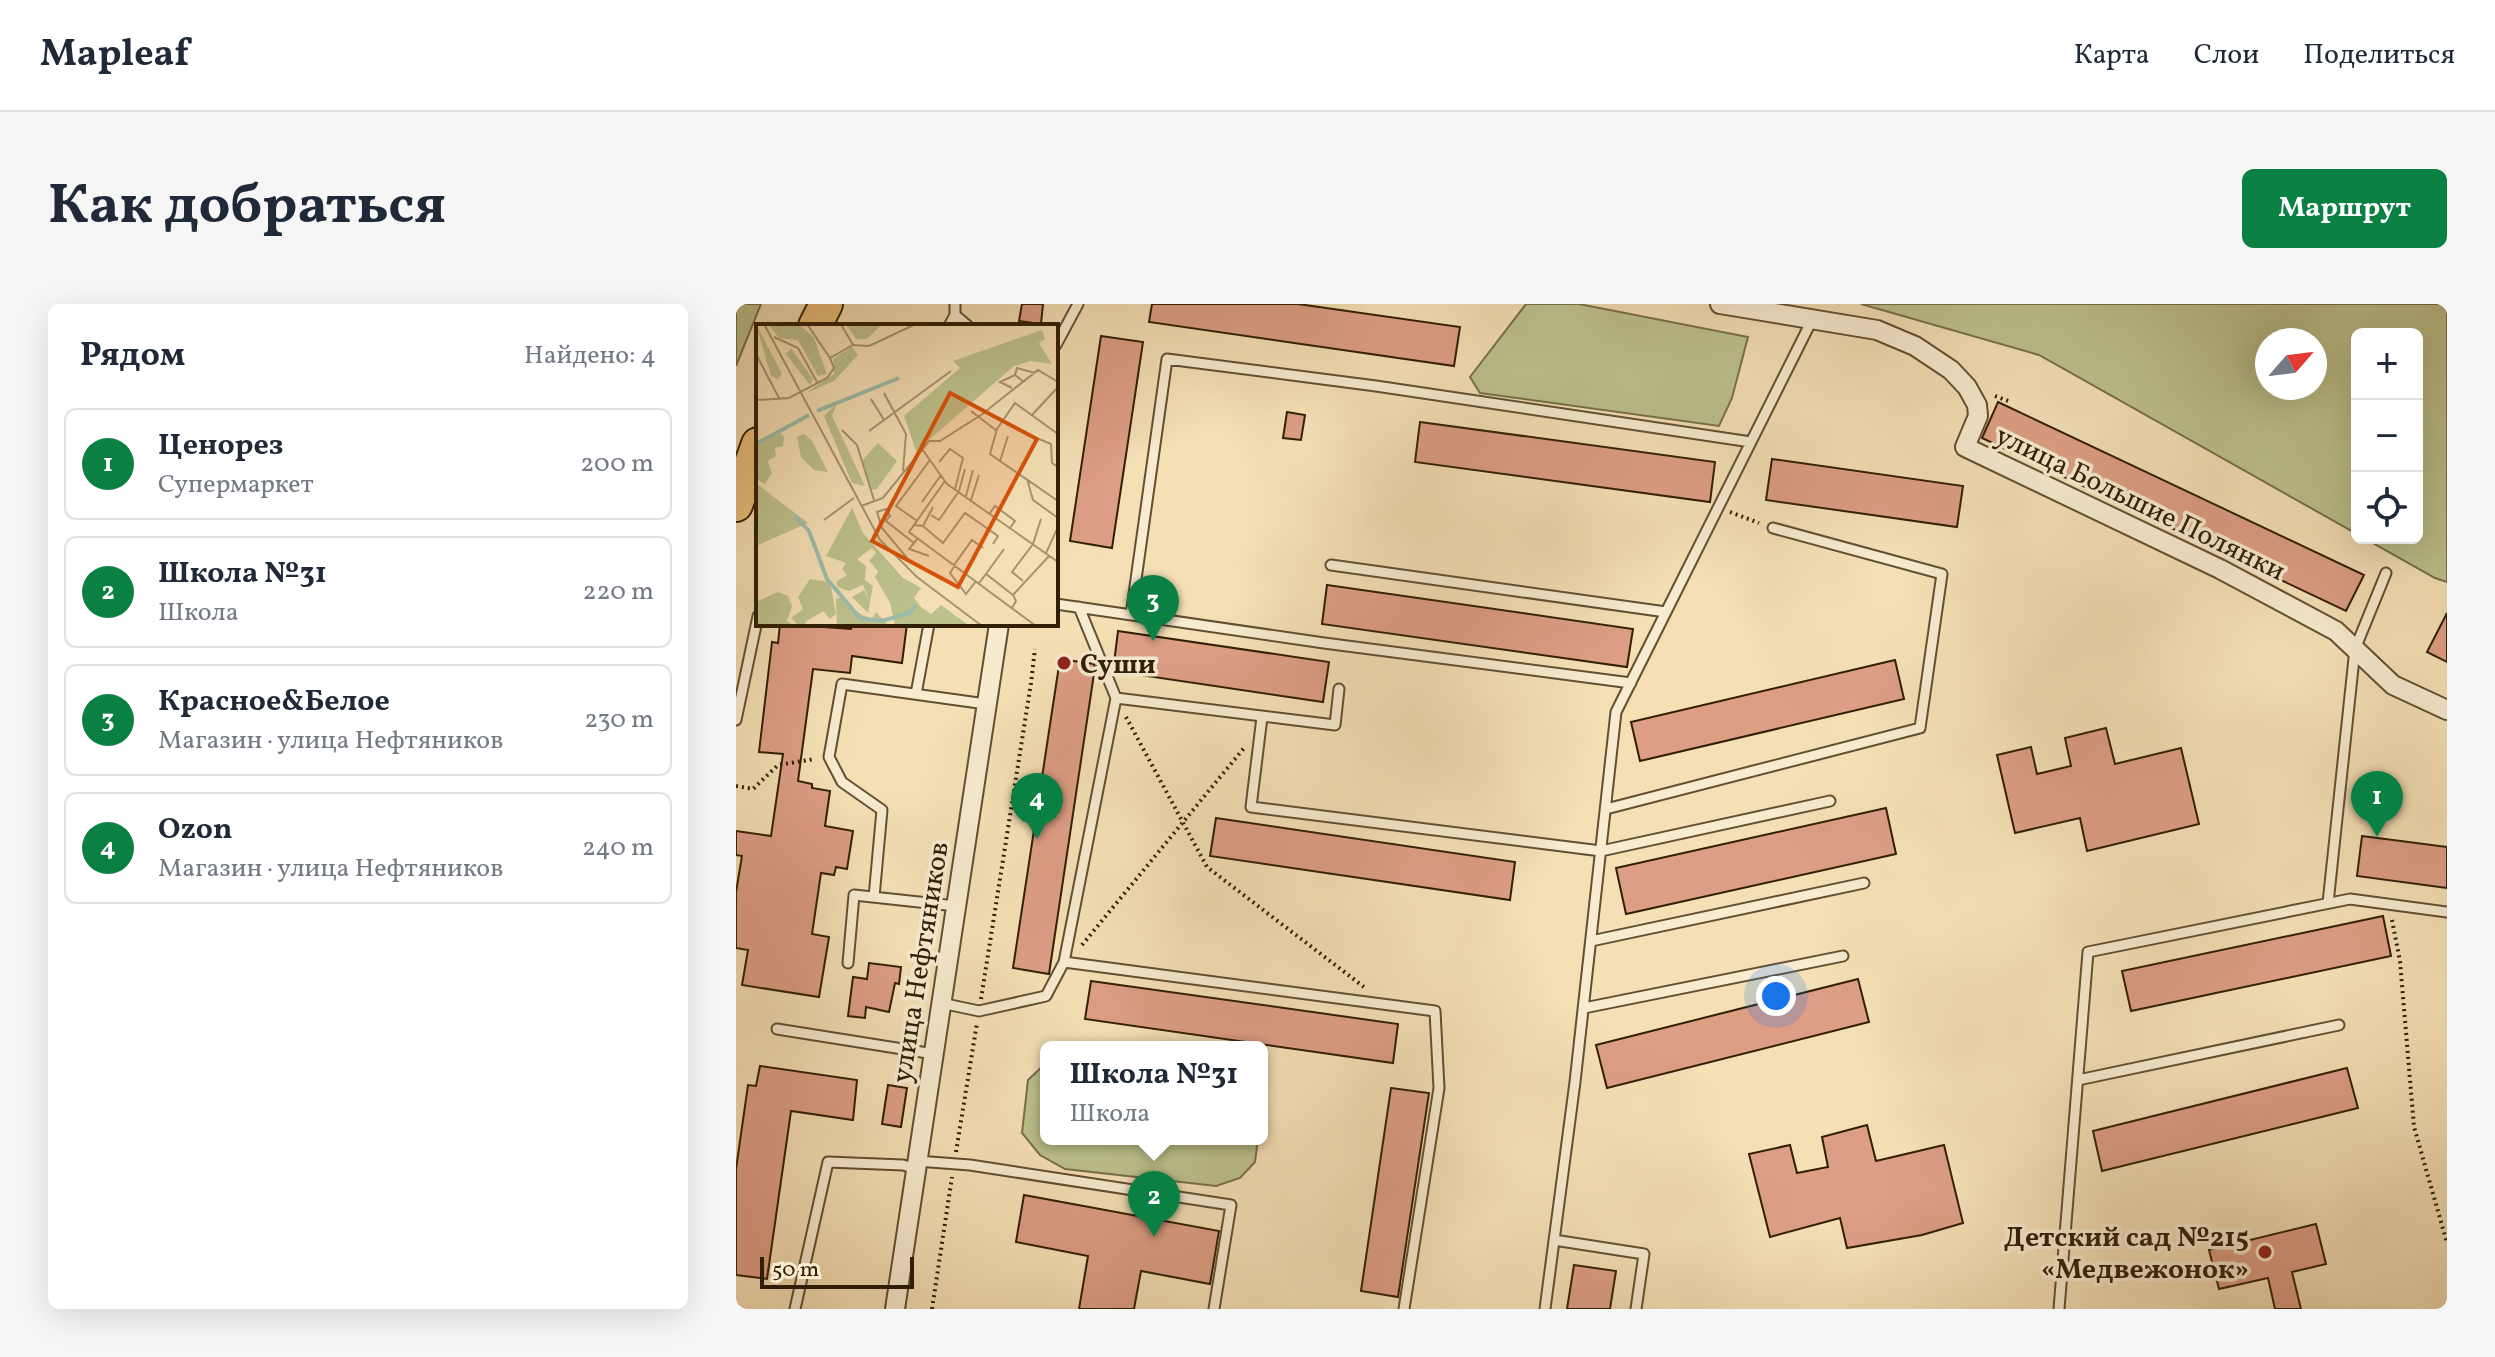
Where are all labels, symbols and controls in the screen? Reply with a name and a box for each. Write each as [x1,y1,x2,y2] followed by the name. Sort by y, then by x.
[40,29,189,82] text: Mapleaf
[2074,36,2150,75] text: Карта
[2194,36,2259,75] text: Слои
[2303,36,2455,75] text: Поделиться
[48,169,446,247] text: Как добраться
[2242,169,2447,248] button: Маршрут
[756,324,1058,626] inset map
[2255,328,2327,400] north arrow
[2351,328,2423,544] map controls
[2351,328,2423,400] button: +
[80,333,185,380] text: Рядом
[524,338,656,374] text: Найдено: 4
[2351,400,2423,472] button: −
[1988,417,2292,592] street label: улица Большие Полянки
[158,425,284,467] text: Ценорез
[103,446,113,482] text: 1
[580,446,654,482] text: 200 m
[158,467,314,503] text: Супермаркет
[2351,472,2423,544] button: locate
[158,553,327,595] text: Школа №31
[101,574,115,610] text: 2
[582,574,654,610] text: 220 m
[1127,575,1179,641] pin: 3
[158,595,239,631] text: Школа
[1080,646,1156,685] place label: Суши
[1055,654,1073,672] marker: Суши
[158,681,390,723] text: Красное&Белое
[101,702,115,738] text: 3
[584,702,654,738] text: 230 m
[158,723,503,759] text: Магазин · улица Нефтяников
[2351,771,2403,837] pin: 1
[1011,773,1063,839] pin: 4
[158,809,232,851] text: Ozon
[100,830,116,866] text: 4
[582,830,654,866] text: 240 m
[883,839,960,1086] street label: улица Нефтяников
[158,851,503,887] text: Магазин · улица Нефтяников
[1756,976,1796,1016] your location
[1040,1041,1268,1145] popup
[1070,1054,1238,1096] text: Школа №31
[1070,1096,1150,1132] text: Школа
[1128,1171,1180,1237] pin: 2
[2004,1219,2249,1290] place label: Детский сад №215 «Медвежонок»
[2256,1243,2274,1261] marker: Детский сад №215 «Медвежонок»
[760,1253,914,1289] scale bar
[772,1255,819,1286] text: 50 m

